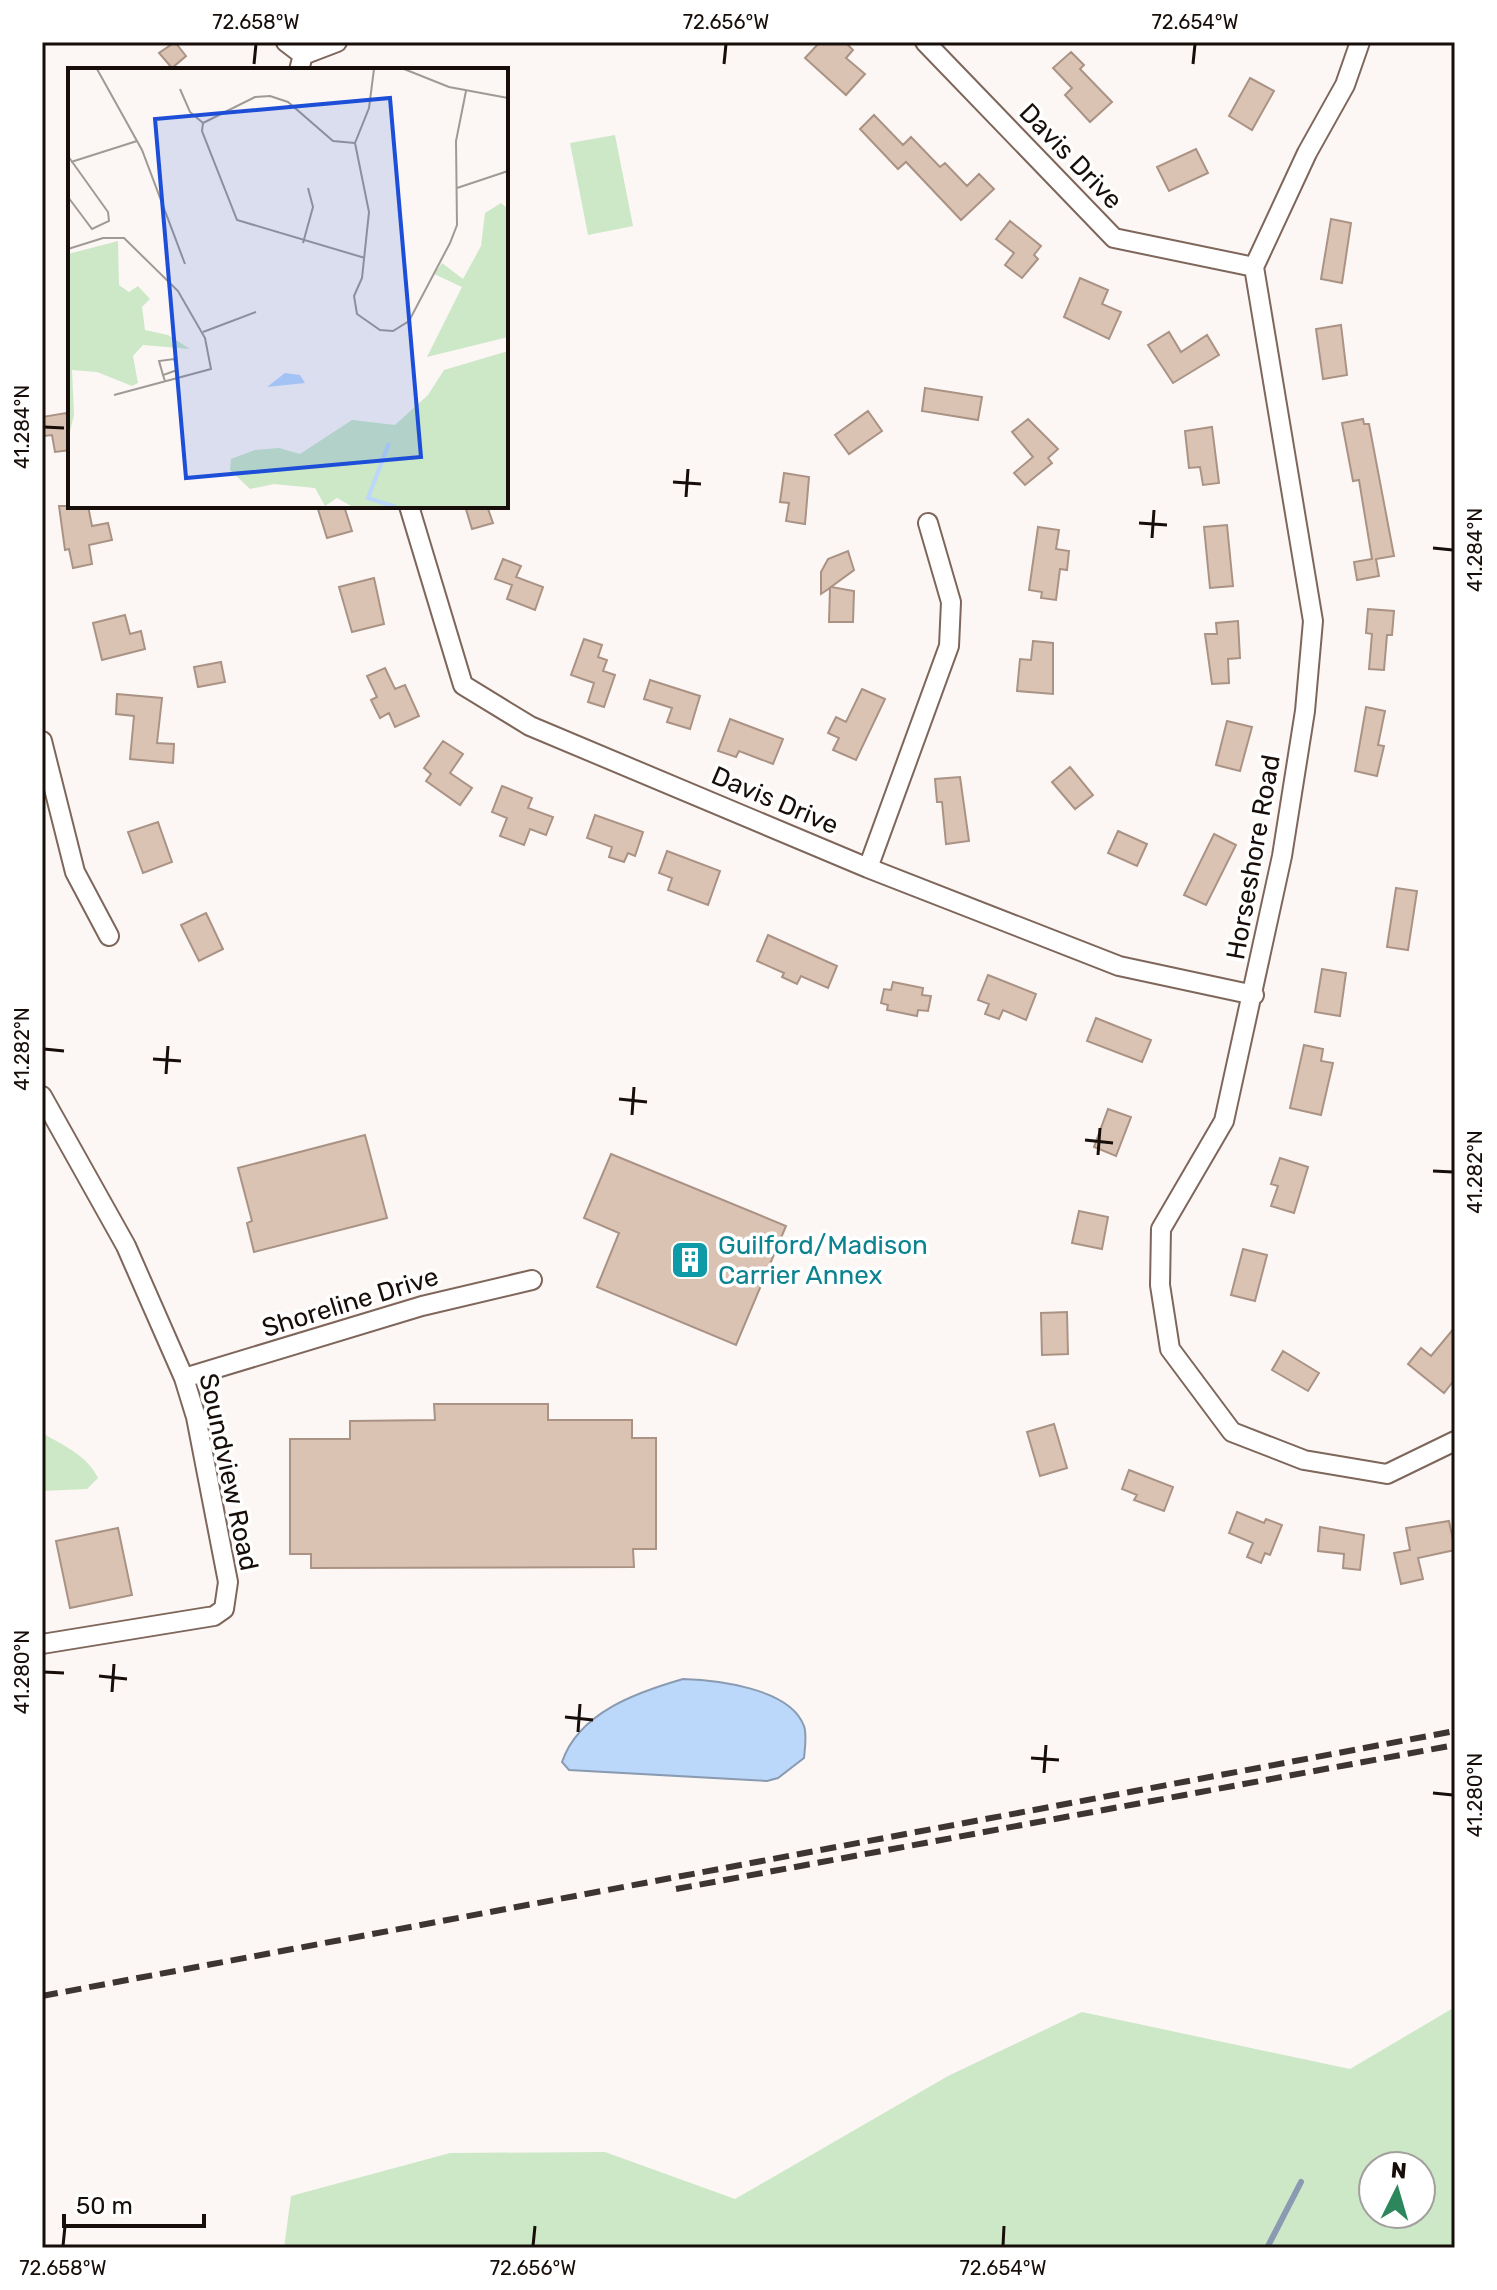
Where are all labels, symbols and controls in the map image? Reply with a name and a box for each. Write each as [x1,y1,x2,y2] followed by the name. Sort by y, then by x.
[212,10,300,34] text: 72.658°W
[683,10,769,34] text: 72.656°W
[1152,10,1238,34] text: 72.654°W
[68,68,508,508] inset map
[1013,97,1129,216] street label: Davis Drive
[10,385,34,469] text: 41.284°N
[1463,508,1487,592] text: 41.284°N
[1220,752,1287,962] street label: Horseshore Road
[707,760,843,841] street label: Davis Drive
[10,1007,34,1091] text: 41.282°N
[1463,1130,1487,1214] text: 41.282°N
[718,1230,928,1291] place label: Guilford/Madison Carrier Annex
[669,1239,711,1281] building icon: Guilford/Madison Carrier Annex
[258,1261,442,1344] street label: Shoreline Drive
[192,1371,265,1574] street label: Soundview Road
[10,1630,34,1714] text: 41.280°N
[1463,1753,1487,1837] text: 41.280°N
[1357,2150,1437,2230] north arrow
[1390,2156,1408,2185] text: N
[64,2178,204,2228] scale bar
[76,2192,133,2220] text: 50 m
[19,2256,107,2280] text: 72.658°W
[490,2256,576,2280] text: 72.656°W
[960,2256,1046,2280] text: 72.654°W

